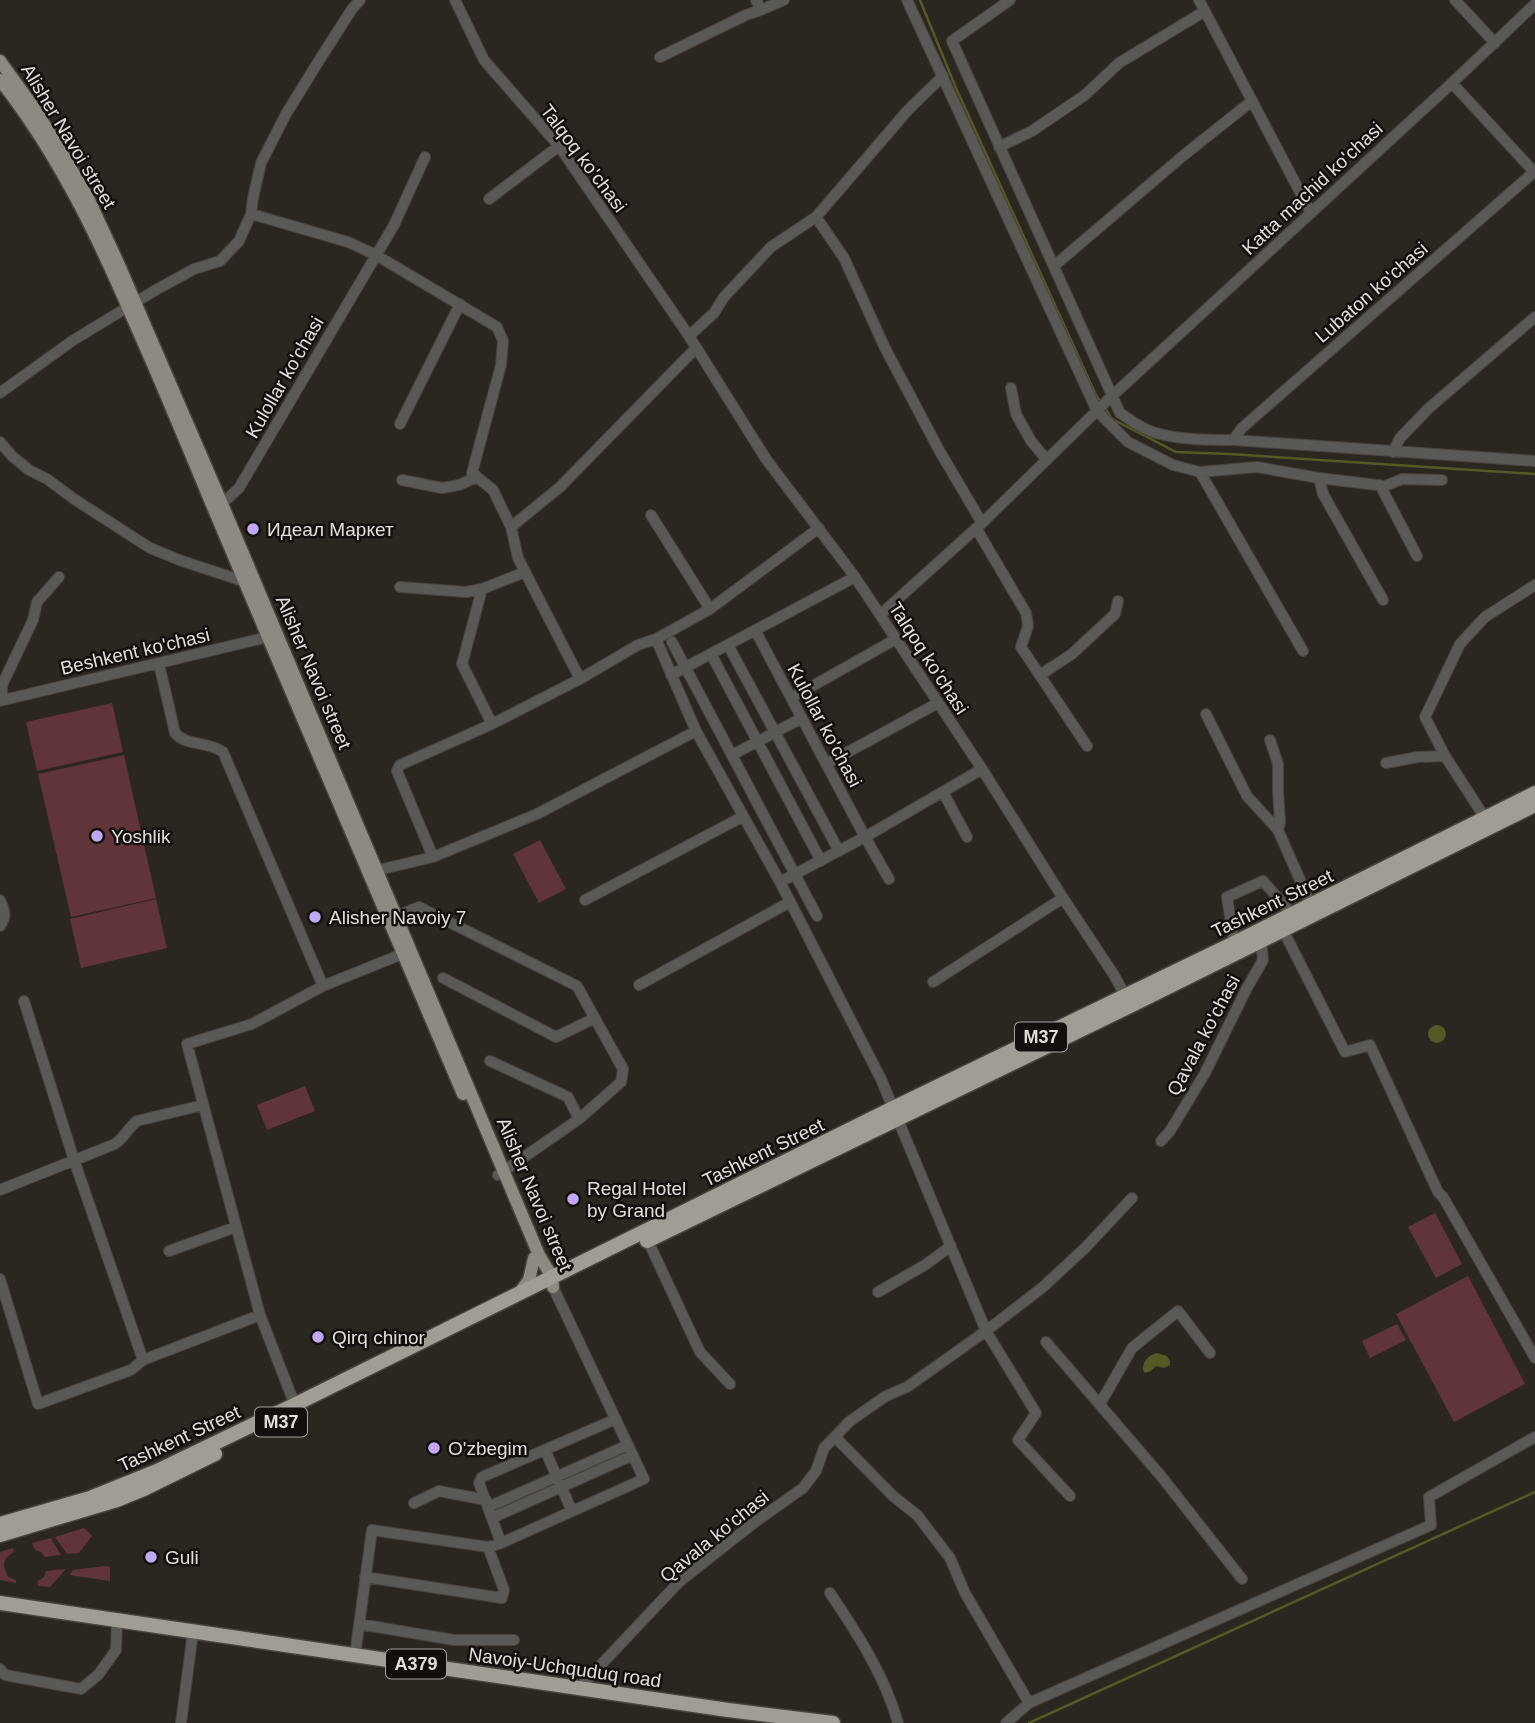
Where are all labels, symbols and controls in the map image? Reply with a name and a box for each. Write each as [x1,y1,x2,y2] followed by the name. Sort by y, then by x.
[17,60,120,213] street label: Alisher Navoi street
[536,100,631,216] street label: Talqoq ko'chasi
[1238,118,1387,259] street label: Katta machid ko'chasi
[1311,238,1432,347] street label: Lubaton ko'chasi
[241,313,328,442] street label: Kulollar ko'chasi
[267,519,394,540] place label: Идеал Маркет
[245,521,261,537] marker: Идеал Маркет
[272,592,356,753] street label: Alisher Navoi street
[885,598,973,718] street label: Talqoq ko'chasi
[58,624,212,679] street label: Beshkent ko'chasi
[783,660,866,791] street label: Kulollar ko'chasi
[111,826,171,847] place label: Yoshlik
[89,828,105,844] marker: Yoshlik
[1208,865,1337,942] street label: Tashkent Street
[329,907,466,928] place label: Alisher Navoiy 7
[307,909,323,925] marker: Alisher Navoiy 7
[1163,971,1244,1099] street label: Qavala ko'chasi
[1015,1022,1067,1052] road number: M37
[493,1114,577,1275] street label: Alisher Navoi street
[699,1114,828,1191] street label: Tashkent Street
[587,1178,686,1221] place label: Regal Hotel by Grand
[565,1191,581,1207] marker: Regal Hotel by Grand
[332,1327,426,1348] place label: Qirq chinor
[310,1329,326,1345] marker: Qirq chinor
[115,1401,244,1476] street label: Tashkent Street
[255,1408,307,1436] road number: M37
[448,1438,528,1459] place label: O'zbegim
[426,1440,442,1456] marker: O'zbegim
[656,1486,773,1587] street label: Qavala ko'chasi
[165,1547,199,1568] place label: Guli
[143,1549,159,1565] marker: Guli
[467,1644,663,1691] street label: Navoiy-Uchquduq road
[386,1650,446,1679] road number: A379

